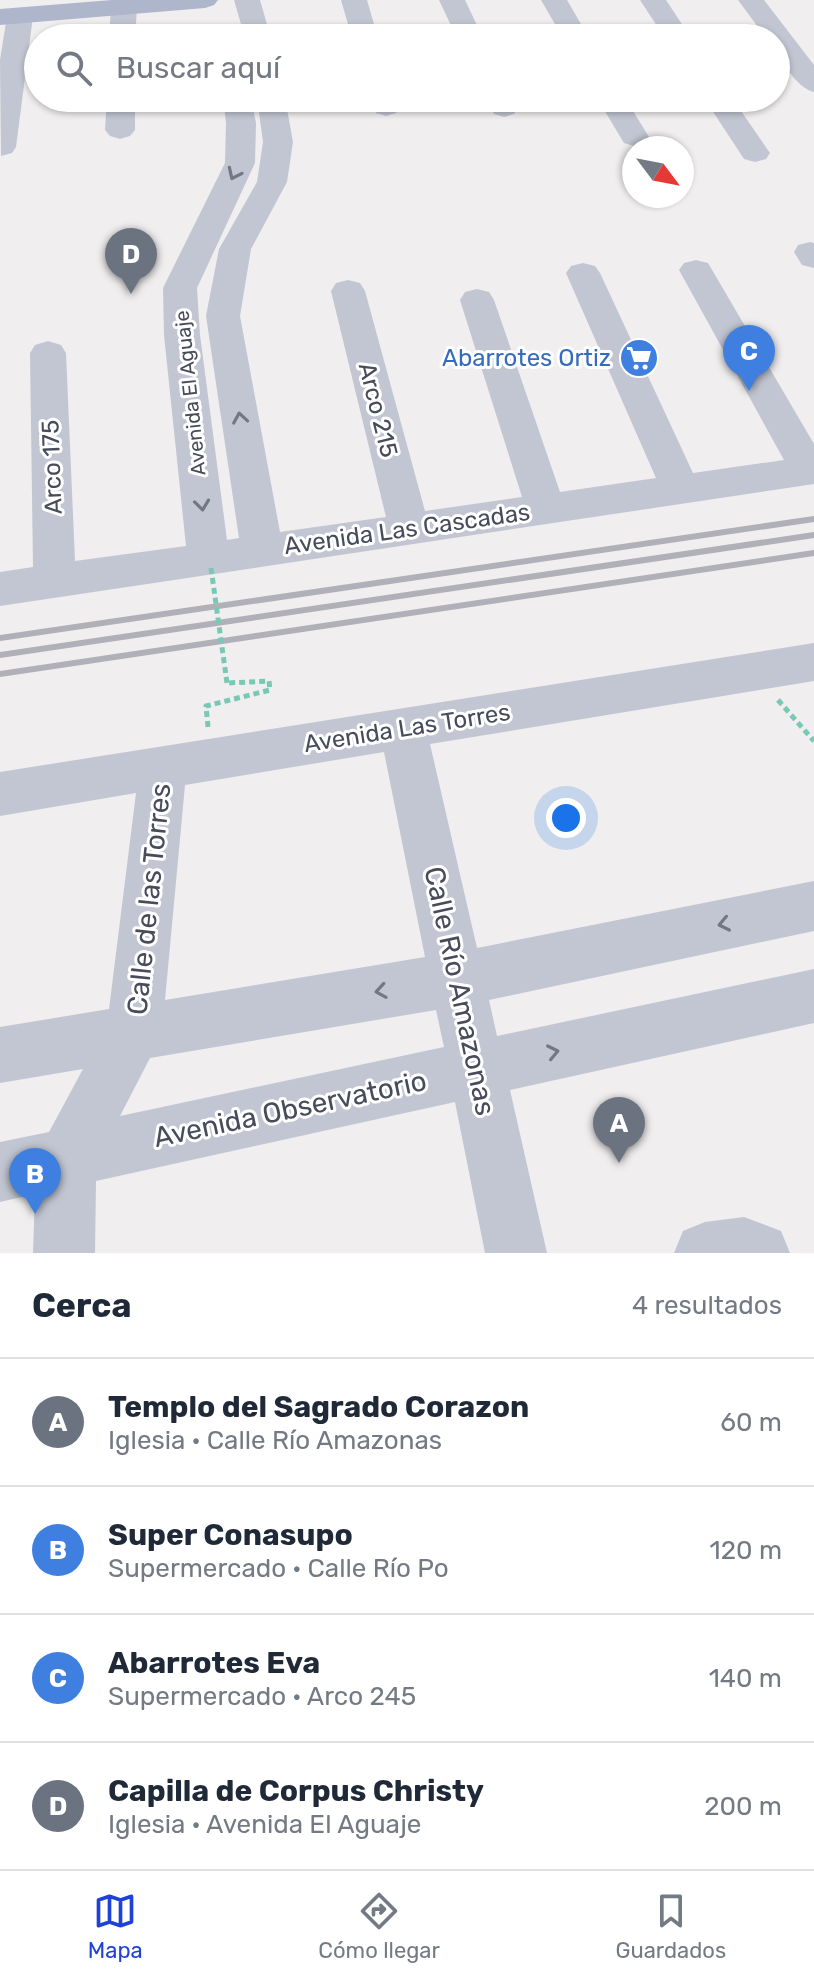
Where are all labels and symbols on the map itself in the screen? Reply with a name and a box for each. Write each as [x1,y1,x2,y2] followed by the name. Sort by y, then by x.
[622,136,694,208] north arrow
[228,166,244,181] one-way arrow
[105,228,157,294] pin: D
[169,309,211,477] street label: Avenida El Aguaje
[723,325,775,391] pin: C
[618,337,660,379] supermarket icon: Abarrotes Ortiz
[442,344,611,372] place label: Abarrotes Ortiz
[353,360,403,460] street label: Arco 215
[233,411,250,425] one-way arrow
[36,419,68,515] street label: Arco 175
[282,498,532,560] street label: Avenida Las Cascadas
[193,499,210,512] one-way arrow
[302,698,512,758] street label: Avenida Las Torres
[120,782,178,1016] street label: Calle de las Torres
[546,798,586,838] your location
[418,864,502,1118] street label: Calle Río Amazonas
[717,915,730,932] one-way arrow
[374,982,388,999] one-way arrow
[546,1044,559,1061] one-way arrow
[150,1064,430,1154] street label: Avenida Observatorio
[593,1097,645,1163] pin: A
[9,1148,61,1214] pin: B

